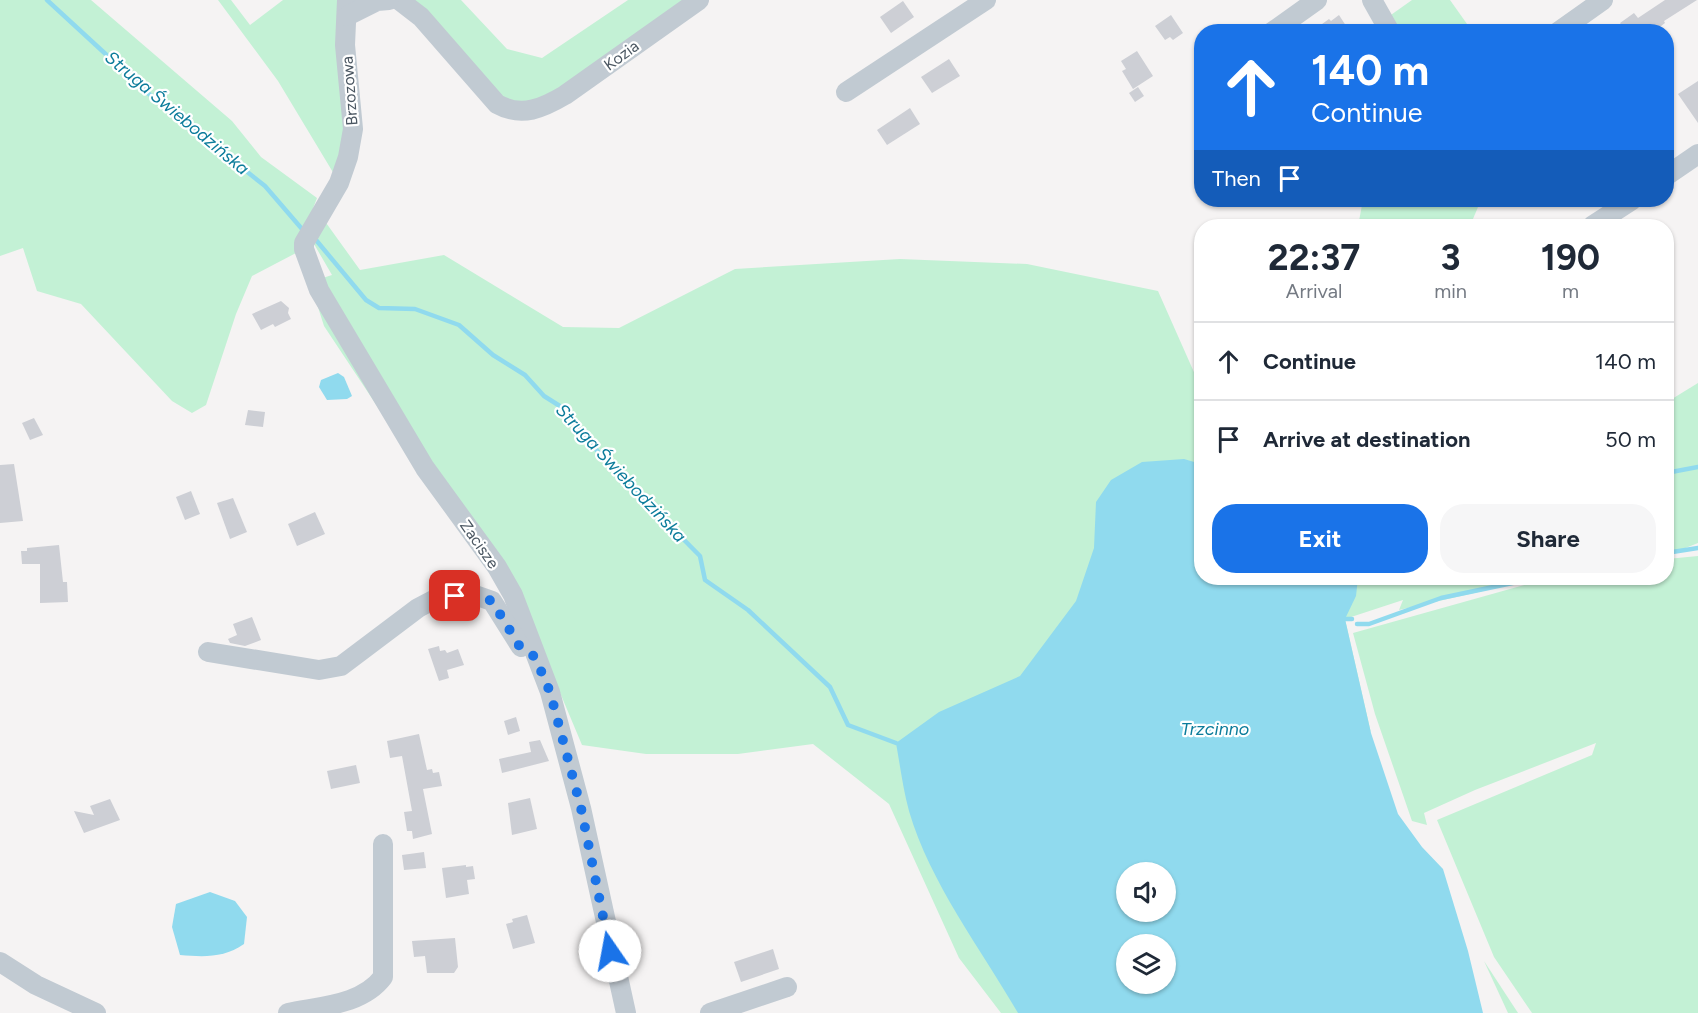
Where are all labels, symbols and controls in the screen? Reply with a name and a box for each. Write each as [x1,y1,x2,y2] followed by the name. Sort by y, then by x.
[600,36,643,74] street label: Kozia
[1311,45,1429,96] text: 140 m
[101,46,254,180] water label: Struga Świebodzińska
[1212,48,1290,126] icon: ahead
[338,56,361,126] street label: Brzozowa
[1311,96,1423,129] text: Continue
[1273,162,1306,195] icon: arrive
[1212,165,1261,192] text: Then
[1268,236,1360,279] text: 22:37
[1441,236,1461,279] text: 3
[1541,236,1600,279] text: 190
[1286,279,1342,303] text: Arrival
[1434,279,1467,303] text: min
[1562,279,1579,303] text: m
[1212,345,1245,378] icon: ahead
[1263,348,1356,375] text: Continue
[1595,348,1656,375] text: 140 m
[551,399,691,547] water label: Struga Świebodzińska
[1212,423,1245,456] icon: arrive
[1263,426,1471,453] text: Arrive at destination
[1605,426,1656,453] text: 50 m
[1212,504,1428,573] button: Exit
[1440,504,1656,573] button: Share
[456,516,503,572] street label: Zacisze
[429,570,480,621] pin
[438,579,471,612] icon: arrive
[1181,718,1249,740] water label: Trzcinno
[1116,862,1176,994] map controls
[1116,862,1176,922] button: sound
[578,919,642,983] position arrow
[1116,934,1176,994] button: layers

